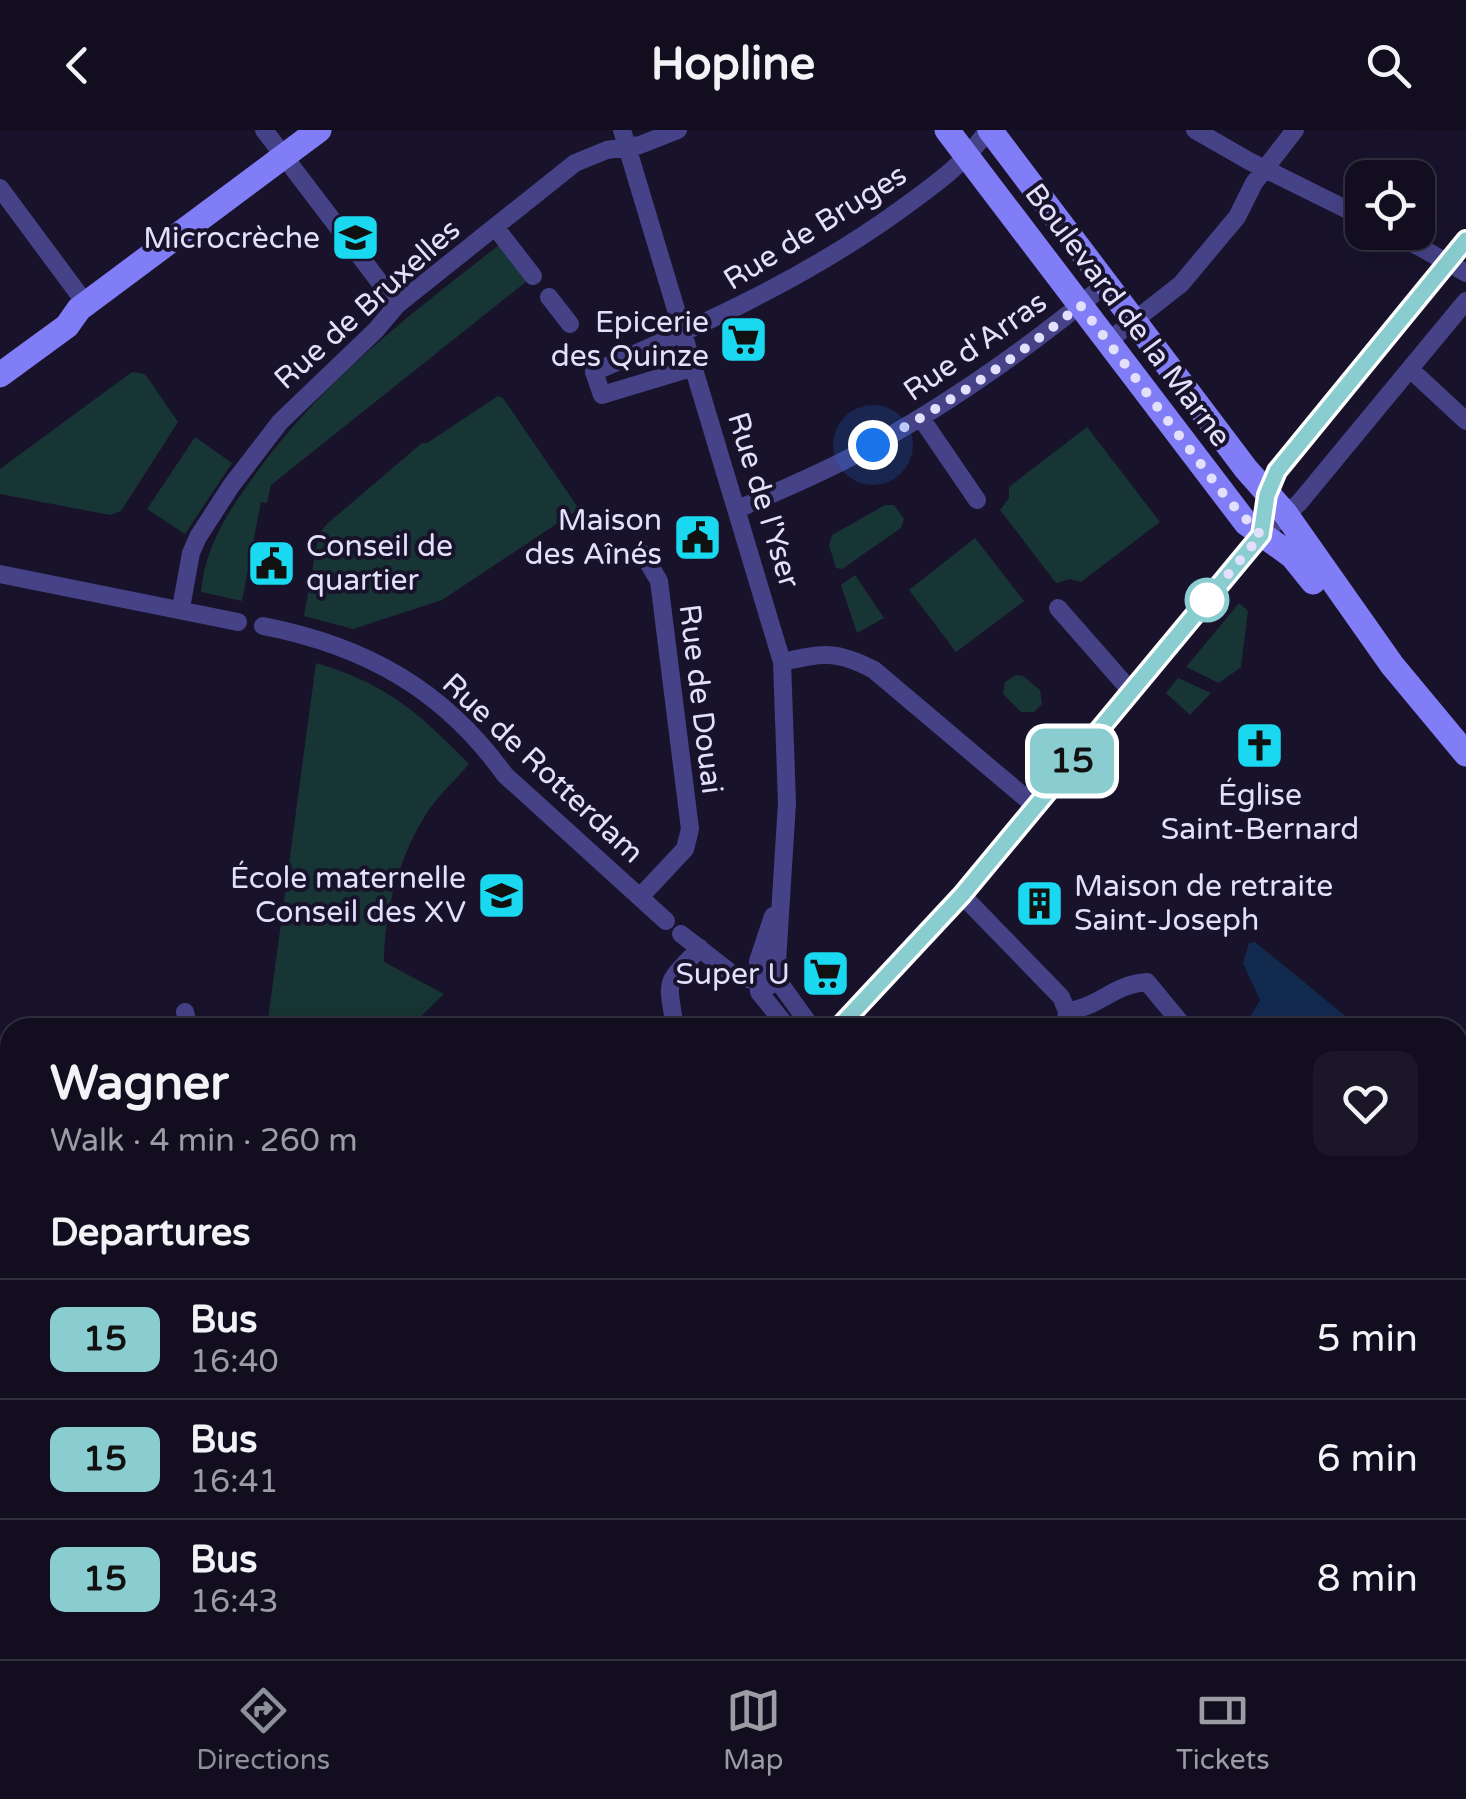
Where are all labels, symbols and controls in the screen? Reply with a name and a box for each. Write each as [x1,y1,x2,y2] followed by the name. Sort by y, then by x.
[50,38,105,93] icon: back
[651,38,815,92] text: Hopline
[1361,38,1416,93] icon: search
[717,156,914,298] street label: Rue de Bruges
[1345,160,1435,250] map controls
[1345,160,1435,250] button: locate
[1016,176,1239,454] street label: Boulevard de la Marne
[267,211,468,397] street label: Rue de Bruxelles
[329,212,381,264] school or university icon: Microcrèche
[143,220,320,257] place label: Microcrèche
[897,284,1054,409] street label: Rue d'Arras
[551,304,709,375] place label: Epicerie des Quinze
[718,313,770,365] supermarket icon: Epicerie des Quinze
[719,408,808,593] street label: Rue de l'Yser
[848,420,898,470] your location
[525,502,662,573] place label: Maison des Aînés
[671,511,723,563] public building icon: Maison des Aînés
[306,528,453,599] place label: Conseil de quartier
[245,537,297,589] public building icon: Conseil de quartier
[1186,579,1228,621] unlabelled marker
[671,602,730,796] street label: Rue de Douai
[434,666,651,871] street label: Rue de Rotterdam
[1234,720,1286,772] church icon: Église Saint-Bernard
[1027,728,1117,794] line badge: 15
[1050,740,1094,782] text: 15
[1161,777,1359,848] place label: Église Saint-Bernard
[230,860,466,931] place label: École maternelle Conseil des XV
[1074,868,1333,939] place label: Maison de retraite Saint-Joseph
[475,869,527,921] school or university icon: École maternelle Conseil des XV
[1013,877,1065,929] building icon: Maison de retraite Saint-Joseph
[799,948,851,1000] supermarket icon: Super U
[676,956,790,993] place label: Super U
[1313,1051,1418,1156] button: heart
[50,1055,229,1113] text: Wagner
[50,1122,358,1160] text: Walk · 4 min · 260 m
[50,1210,251,1256] text: Departures
[190,1297,257,1343] text: Bus
[1317,1316,1418,1362] text: 5 min
[83,1318,127,1360] text: 15
[190,1343,279,1381] text: 16:40
[190,1417,257,1463] text: Bus
[1317,1436,1418,1482] text: 6 min
[83,1438,127,1480] text: 15
[190,1463,279,1501] text: 16:41
[190,1537,257,1583] text: Bus
[1317,1556,1418,1602] text: 8 min
[83,1558,127,1600] text: 15
[190,1583,279,1621] text: 16:43
[196,1683,330,1777] tab: Directions
[723,1683,783,1777] tab: Map
[1176,1683,1270,1777] tab: Tickets

